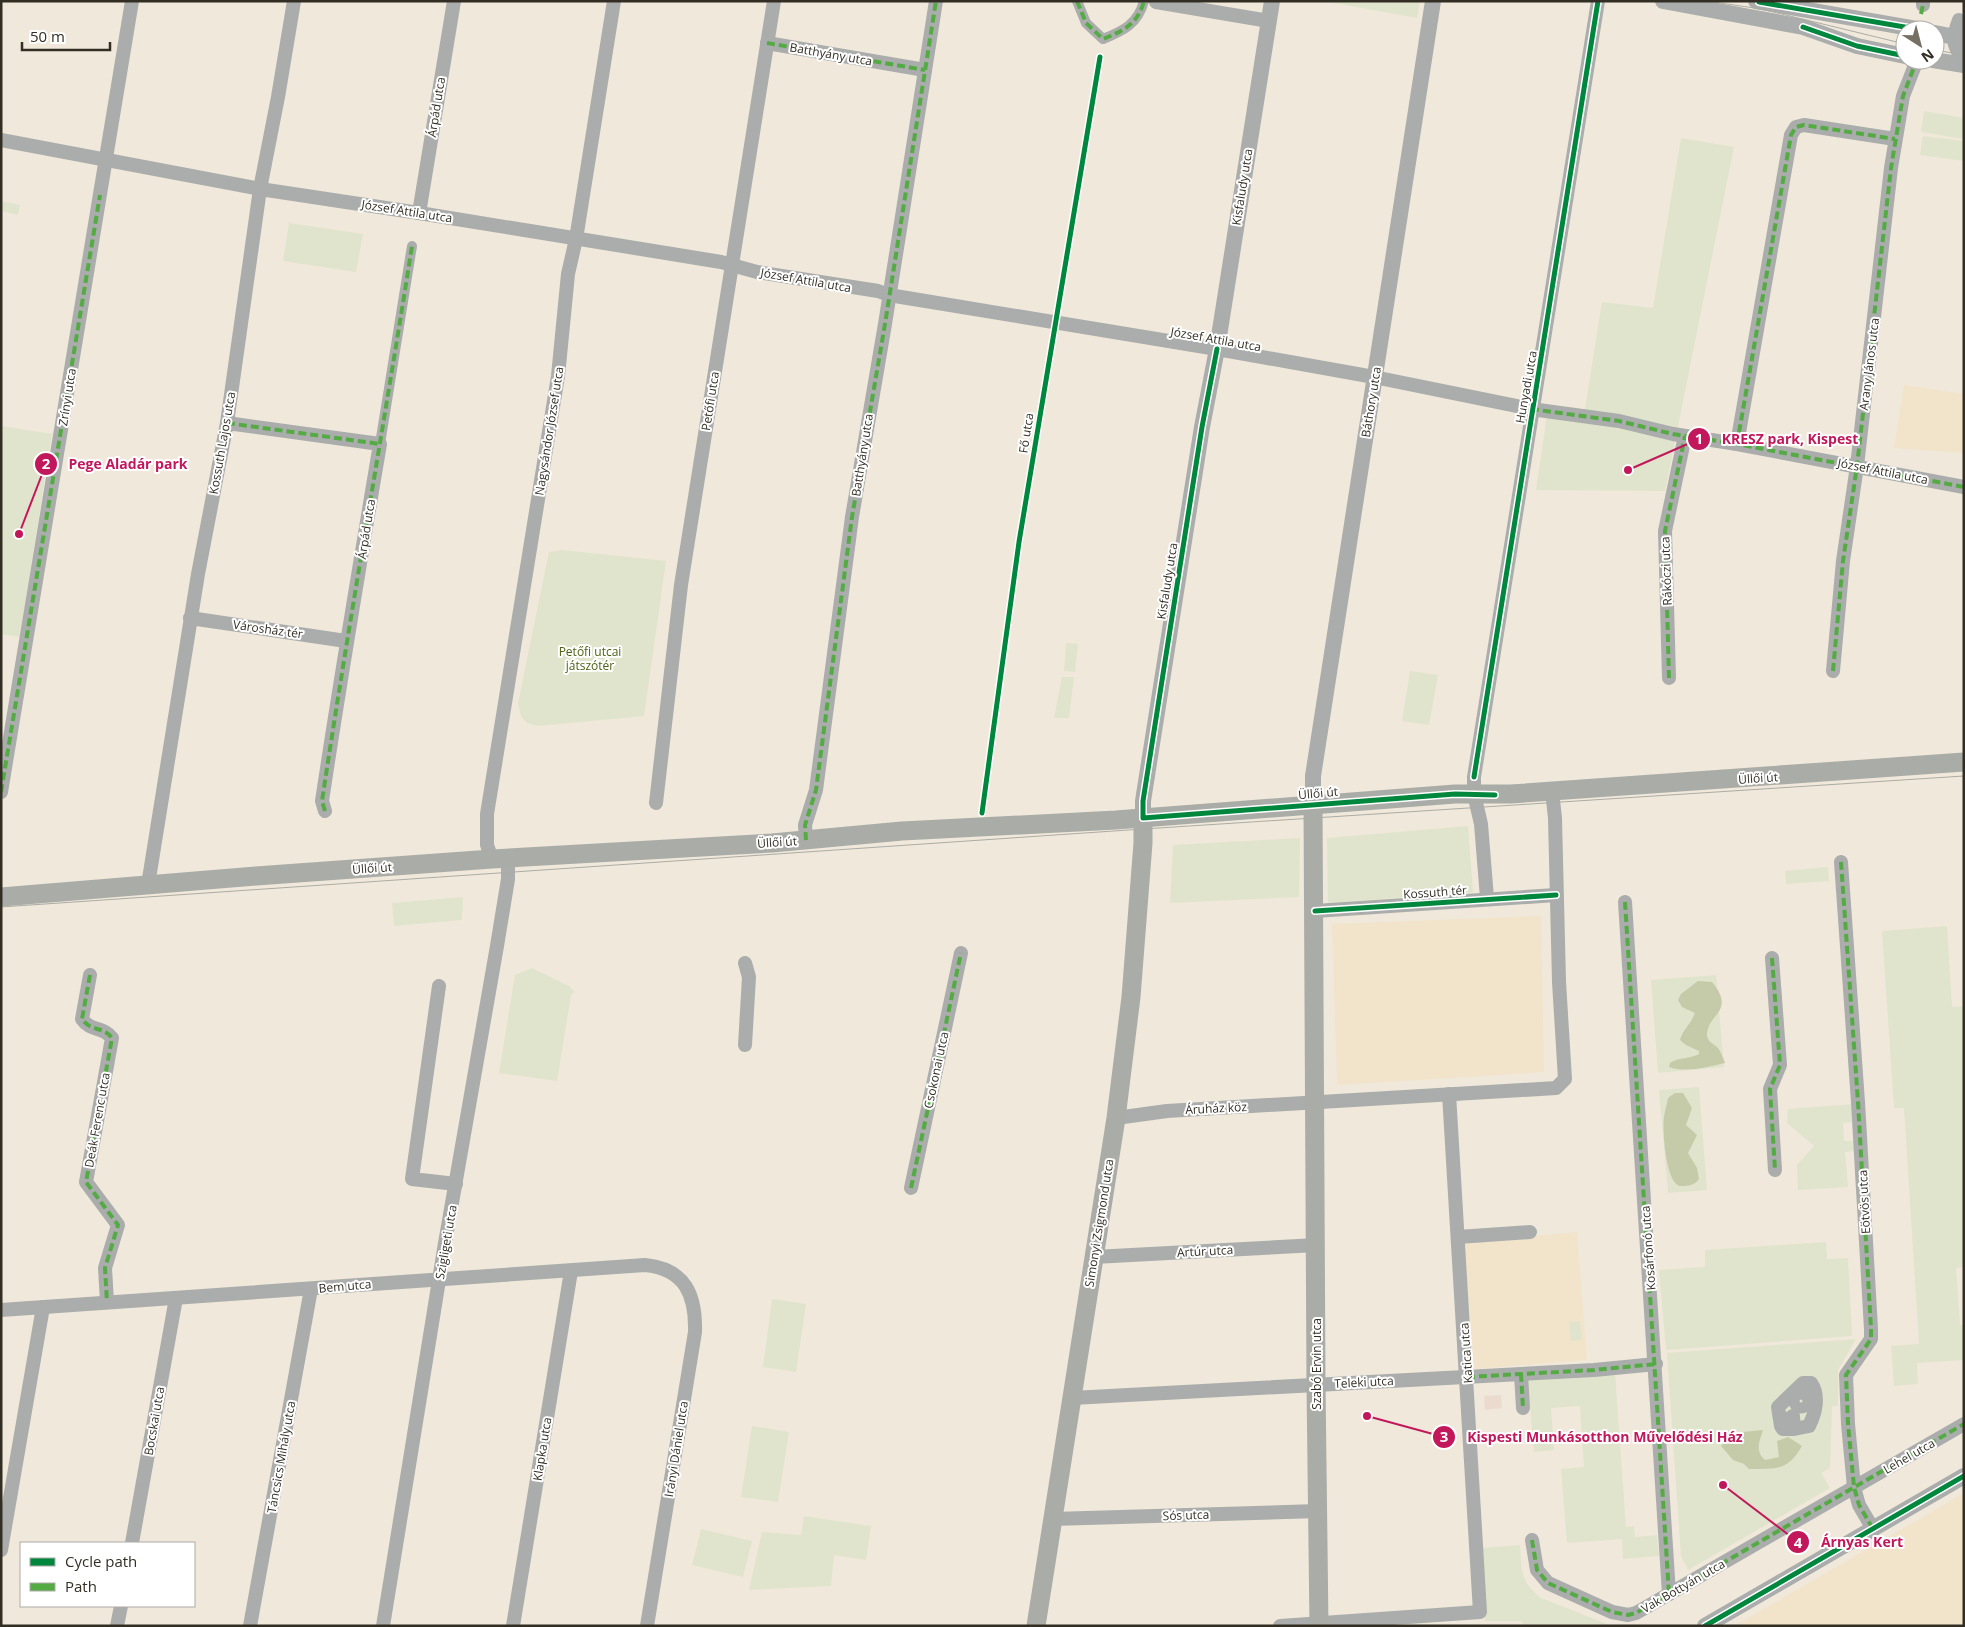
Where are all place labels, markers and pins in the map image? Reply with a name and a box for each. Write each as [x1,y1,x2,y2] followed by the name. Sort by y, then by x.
[1687,424,1868,453] callout: KRESZ park, Kispest
[34,449,198,478] callout: Pege Aladár park
[1432,1422,1752,1451] callout: Kispesti Munkásotthon Művelődési Ház
[1786,1528,1913,1557] callout: Árnyas Kert

